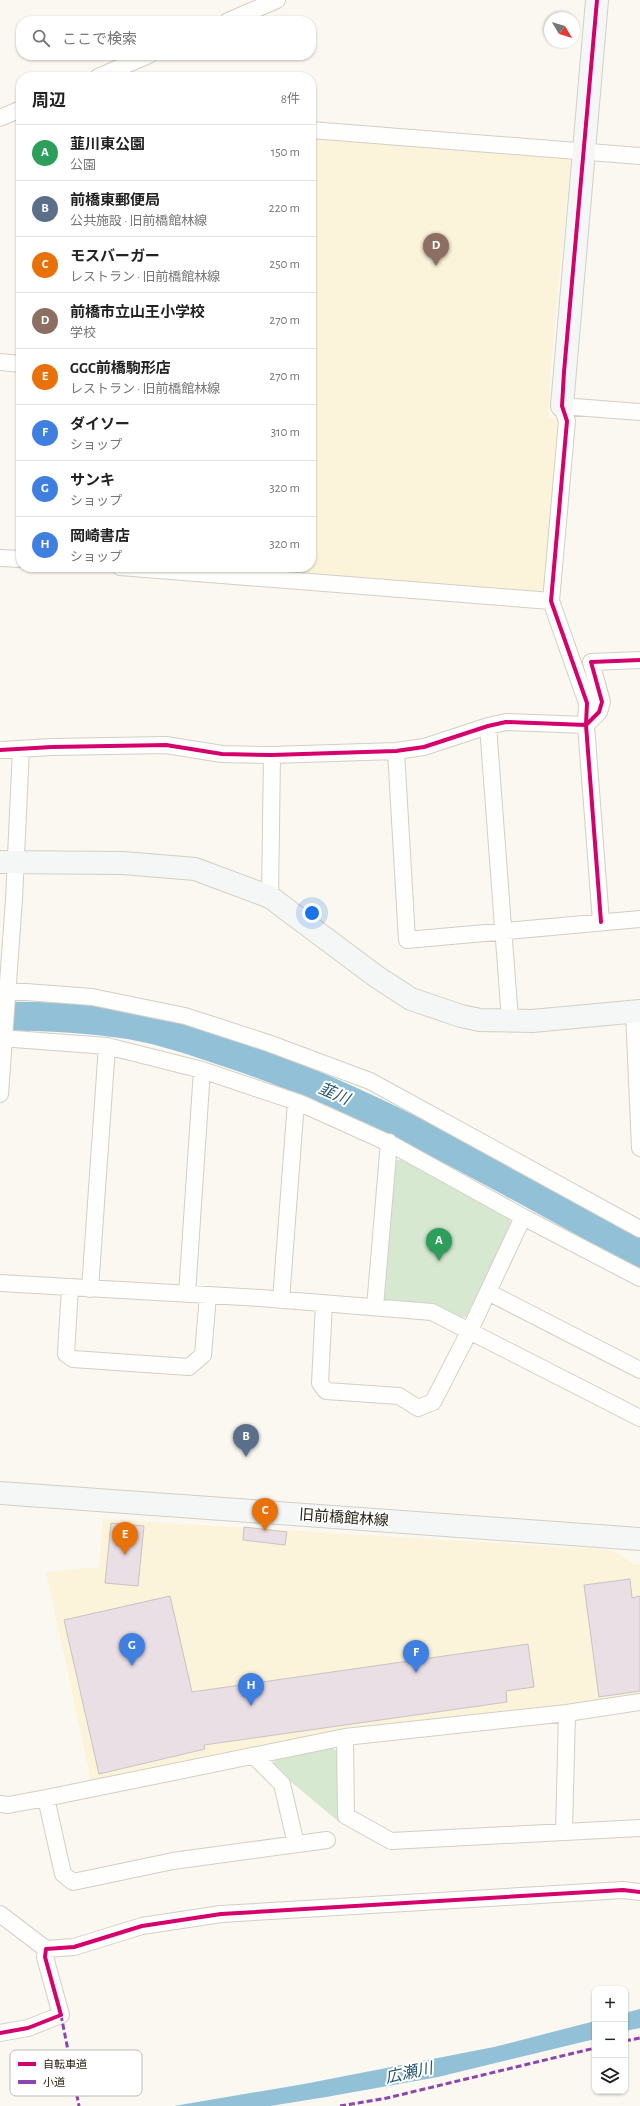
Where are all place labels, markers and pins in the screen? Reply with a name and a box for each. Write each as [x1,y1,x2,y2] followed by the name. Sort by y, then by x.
[423,233,449,266] pin: D
[426,1228,452,1261] pin: A
[233,1424,259,1457] pin: B
[252,1498,278,1531] pin: C
[112,1522,138,1555] pin: E
[119,1633,145,1666] pin: G
[403,1640,429,1673] pin: F
[238,1673,264,1706] pin: H

